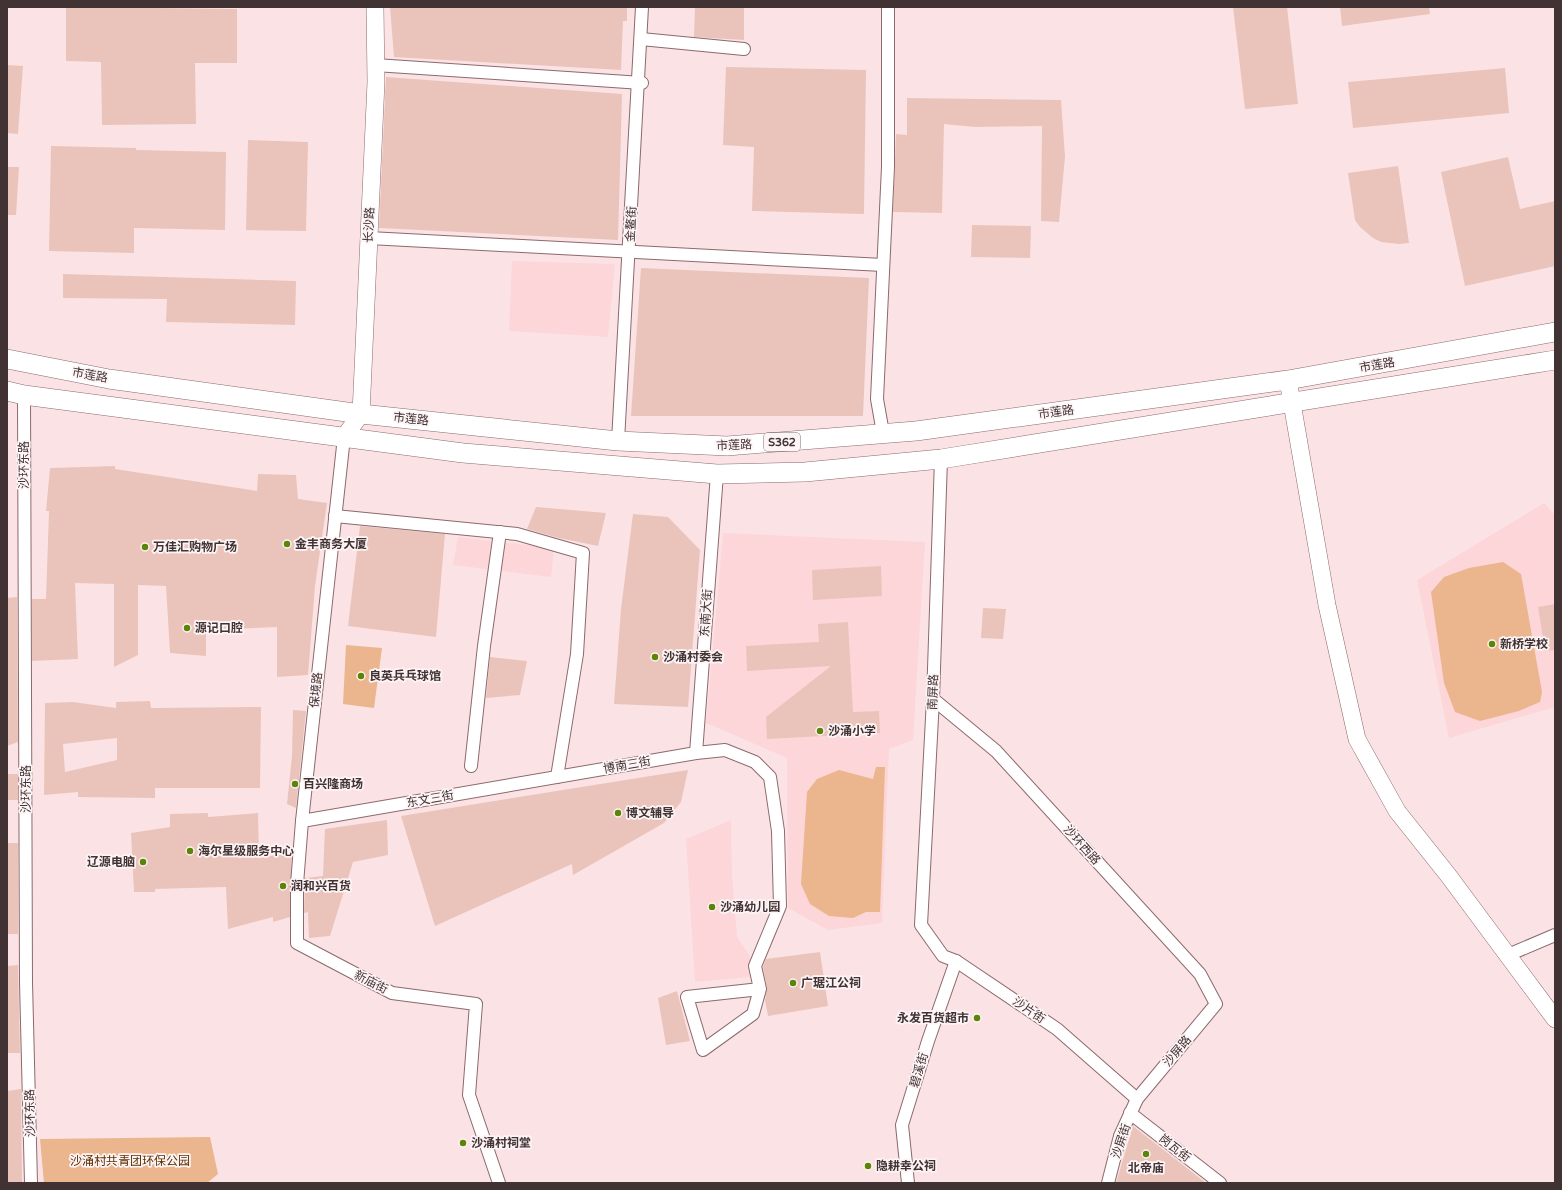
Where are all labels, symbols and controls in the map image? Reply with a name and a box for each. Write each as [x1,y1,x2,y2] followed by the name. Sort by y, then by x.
[623,206,639,242] street label: 金鳌街
[361,207,377,243] street label: 长沙路
[1358,355,1396,375] street label: 市莲路
[71,365,109,385] street label: 市莲路
[1037,403,1075,421] street label: 市莲路
[392,410,430,428] street label: 市莲路
[764,433,800,451] road number: S362
[716,437,752,453] street label: 市莲路
[17,441,31,489] street label: 沙环东路
[295,537,367,551] place label: 金丰商务大厦
[282,539,292,549] marker: 金丰商务大厦
[153,540,237,554] place label: 万佳汇购物广场
[140,542,150,552] marker: 万佳汇购物广场
[697,589,715,637] street label: 东南大街
[195,621,243,635] place label: 源记口腔
[182,623,192,633] marker: 源记口腔
[1500,637,1548,651] place label: 新桥学校
[1487,639,1497,649] marker: 新桥学校
[663,650,723,664] place label: 沙涌村委会
[650,652,660,662] marker: 沙涌村委会
[369,669,441,683] place label: 良英兵乓球馆
[307,671,325,709] street label: 保境路
[356,671,366,681] marker: 良英兵乓球馆
[925,674,941,710] street label: 南屏路
[828,724,876,738] place label: 沙涌小学
[815,726,825,736] marker: 沙涌小学
[602,754,652,776] street label: 博南三街
[19,765,33,813] street label: 沙环东路
[303,777,363,791] place label: 百兴隆商场
[290,779,300,789] marker: 百兴隆商场
[405,788,455,810] street label: 东文三街
[626,806,674,820] place label: 博文辅导
[613,808,623,818] marker: 博文辅导
[1061,822,1103,868] street label: 沙环西路
[198,844,294,858] place label: 海尔星级服务中心
[185,846,195,856] marker: 海尔星级服务中心
[87,855,135,869] place label: 辽源电脑
[138,857,148,867] marker: 辽源电脑
[291,879,351,893] place label: 润和兴百货
[278,881,288,891] marker: 润和兴百货
[720,900,780,914] place label: 沙涌幼儿园
[707,902,717,912] marker: 沙涌幼儿园
[352,968,390,996] street label: 新庙街
[801,976,861,990] place label: 广琚江公祠
[788,978,798,988] marker: 广琚江公祠
[1010,994,1048,1026] street label: 沙片街
[897,1011,969,1025] place label: 永发百货超市
[972,1013,982,1023] marker: 永发百货超市
[1160,1033,1194,1069] street label: 沙屏路
[907,1051,931,1089] street label: 碧溪街
[23,1089,37,1137] street label: 沙环东路
[1109,1122,1133,1160] street label: 沙屏街
[1157,1131,1193,1165] street label: 岗瓦街
[471,1136,531,1150] place label: 沙涌村祠堂
[458,1138,468,1148] marker: 沙涌村祠堂
[1141,1149,1151,1159] marker: 北帝庙
[70,1154,190,1168] park label: 沙涌村共青团环保公园
[876,1159,936,1173] place label: 隐耕幸公祠
[863,1161,873,1171] marker: 隐耕幸公祠
[1128,1161,1164,1175] place label: 北帝庙

